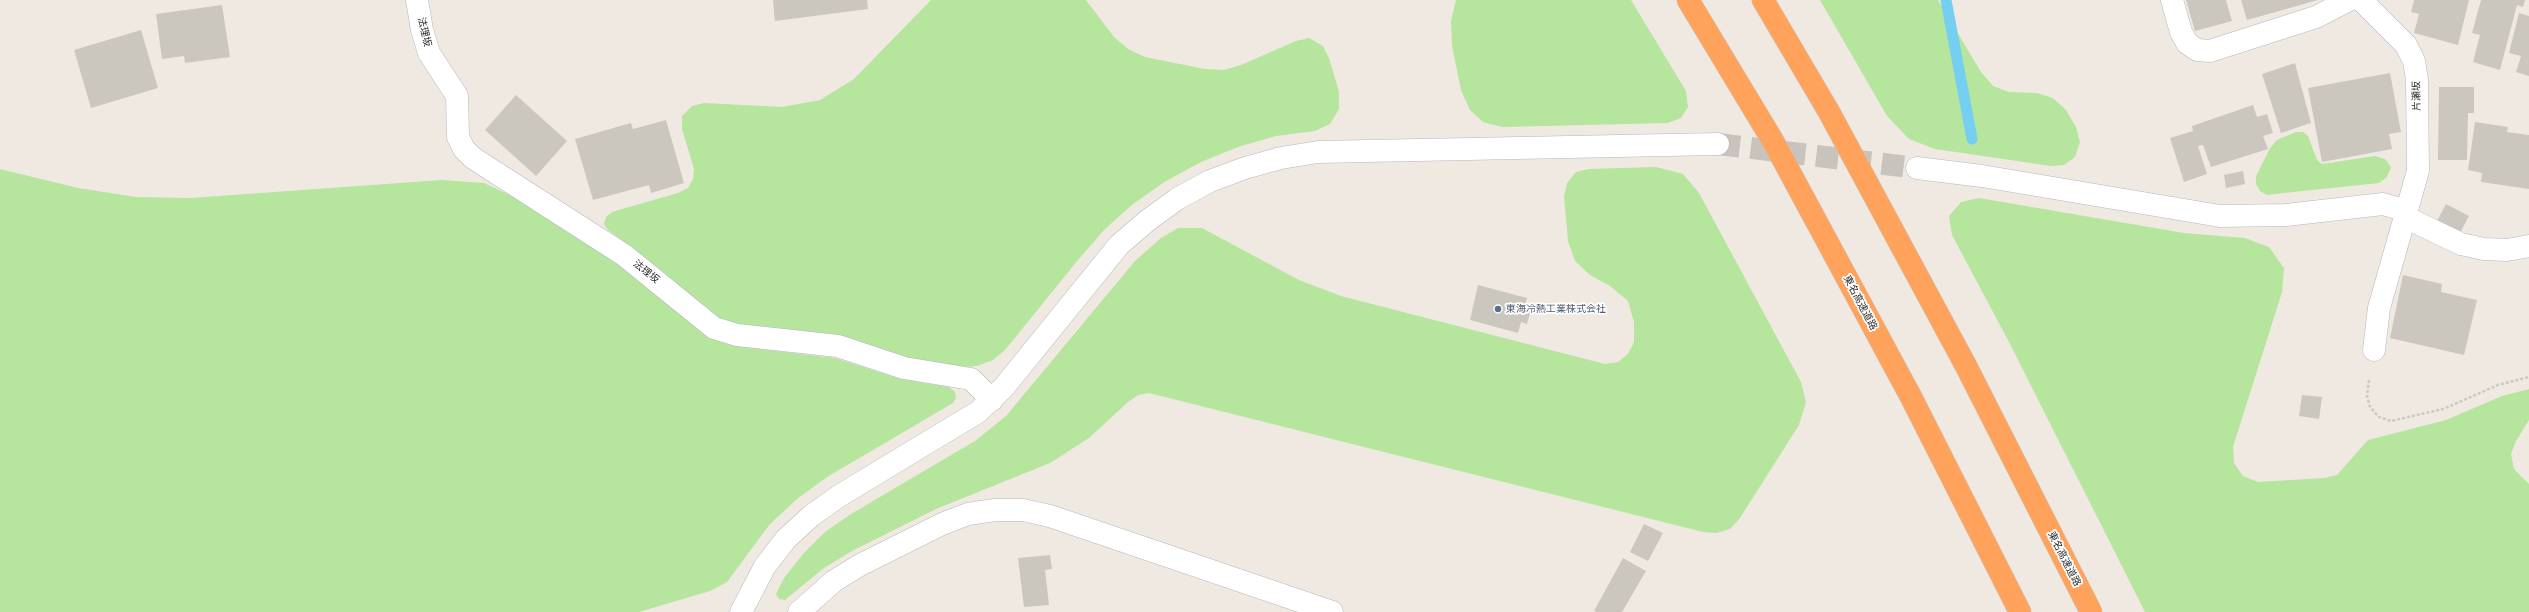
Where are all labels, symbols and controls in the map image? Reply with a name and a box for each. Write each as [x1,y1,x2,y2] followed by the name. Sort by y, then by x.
[415,16,433,48] street label: 法理坂
[2411,81,2423,111] street label: 片瀬坂
[631,258,661,286] street label: 法理坂
[1841,274,1879,332] street label: 東名高速道路
[1506,303,1606,315] place label: 東海冷熱工業株式会社
[1493,304,1503,314] marker: 東海冷熱工業株式会社
[2045,530,2083,588] street label: 東名高速道路

